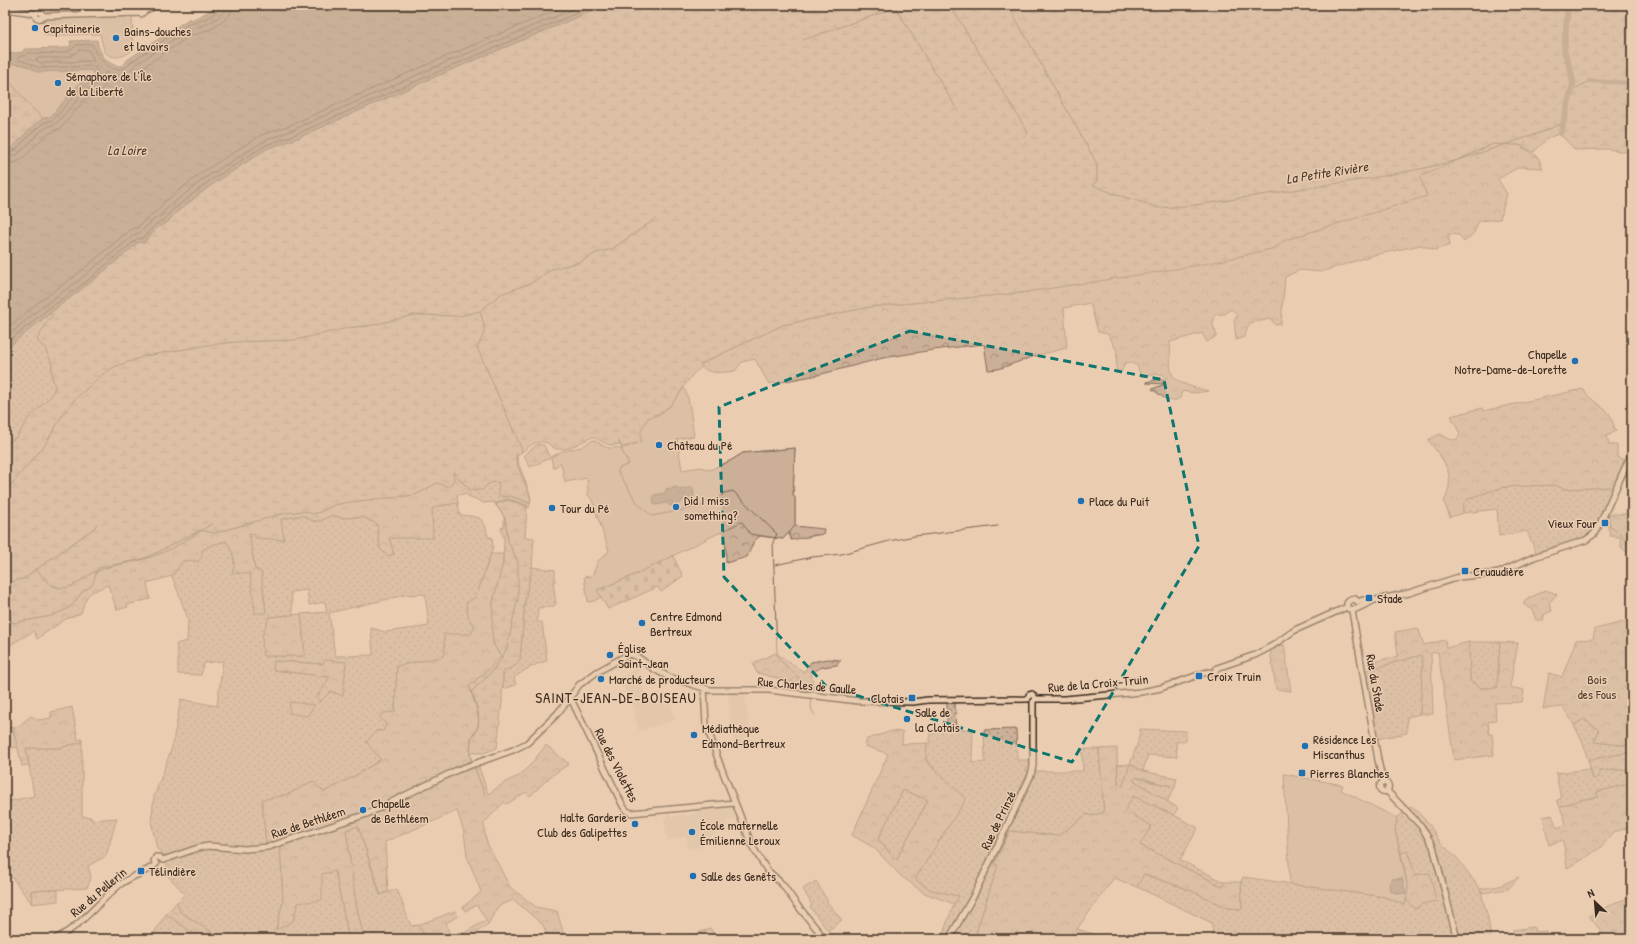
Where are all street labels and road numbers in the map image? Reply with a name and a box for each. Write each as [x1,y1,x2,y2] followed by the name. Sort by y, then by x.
[1362,653,1390,713] street label: Rue du Stade
[1047,670,1149,696] street label: Rue de la Croix-Truin
[757,672,857,698] street label: Rue Charles de Gaulle
[591,725,643,805] street label: Rue des Violettes
[976,788,1020,852] street label: Rue de Prinzé
[269,802,347,842] street label: Rue de Bethléem
[66,863,130,921] street label: Rue du Pellerin

